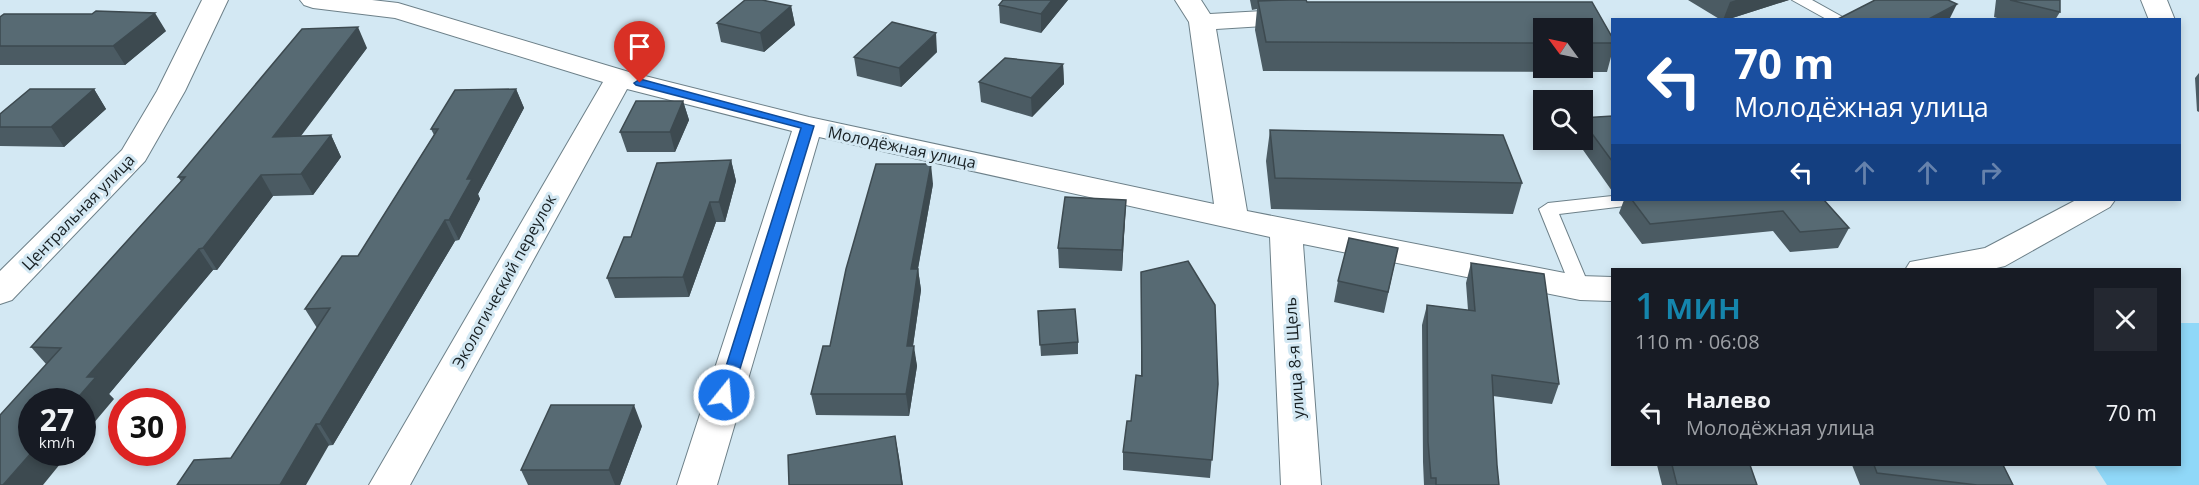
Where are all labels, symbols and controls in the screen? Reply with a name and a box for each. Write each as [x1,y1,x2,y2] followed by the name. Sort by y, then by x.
[1533,18,1593,78] north arrow
[1533,18,1593,150] map controls
[614,21,665,83] pin
[623,30,656,63] icon: arrive
[1734,34,1834,91] text: 70 m
[1635,42,1713,120] icon: left
[1734,88,1989,125] text: Молодёжная улица
[1533,90,1593,150] button: search
[826,121,978,173] street label: Молодёжная улица
[17,149,139,275] street label: Центральная улица
[1785,156,1818,189] icon: left
[1848,156,1881,189] icon: ahead
[1911,156,1944,189] icon: ahead
[1974,156,2007,189] icon: right
[447,189,561,372] street label: Экологический переулок
[1635,281,1741,330] text: 1 мин
[2094,288,2157,351] button: close
[1279,296,1309,420] street label: улица 8-я Щель
[1635,328,1760,355] text: 110 m · 06:08
[692,363,756,427] position arrow
[1686,384,1771,414] text: Налево
[108,388,186,466] speed limit sign: 30
[1635,396,1668,429] icon: left
[2106,397,2157,427] text: 70 m
[40,399,74,440] text: 27
[1686,414,1875,441] text: Молодёжная улица
[39,432,75,452] text: km/h

